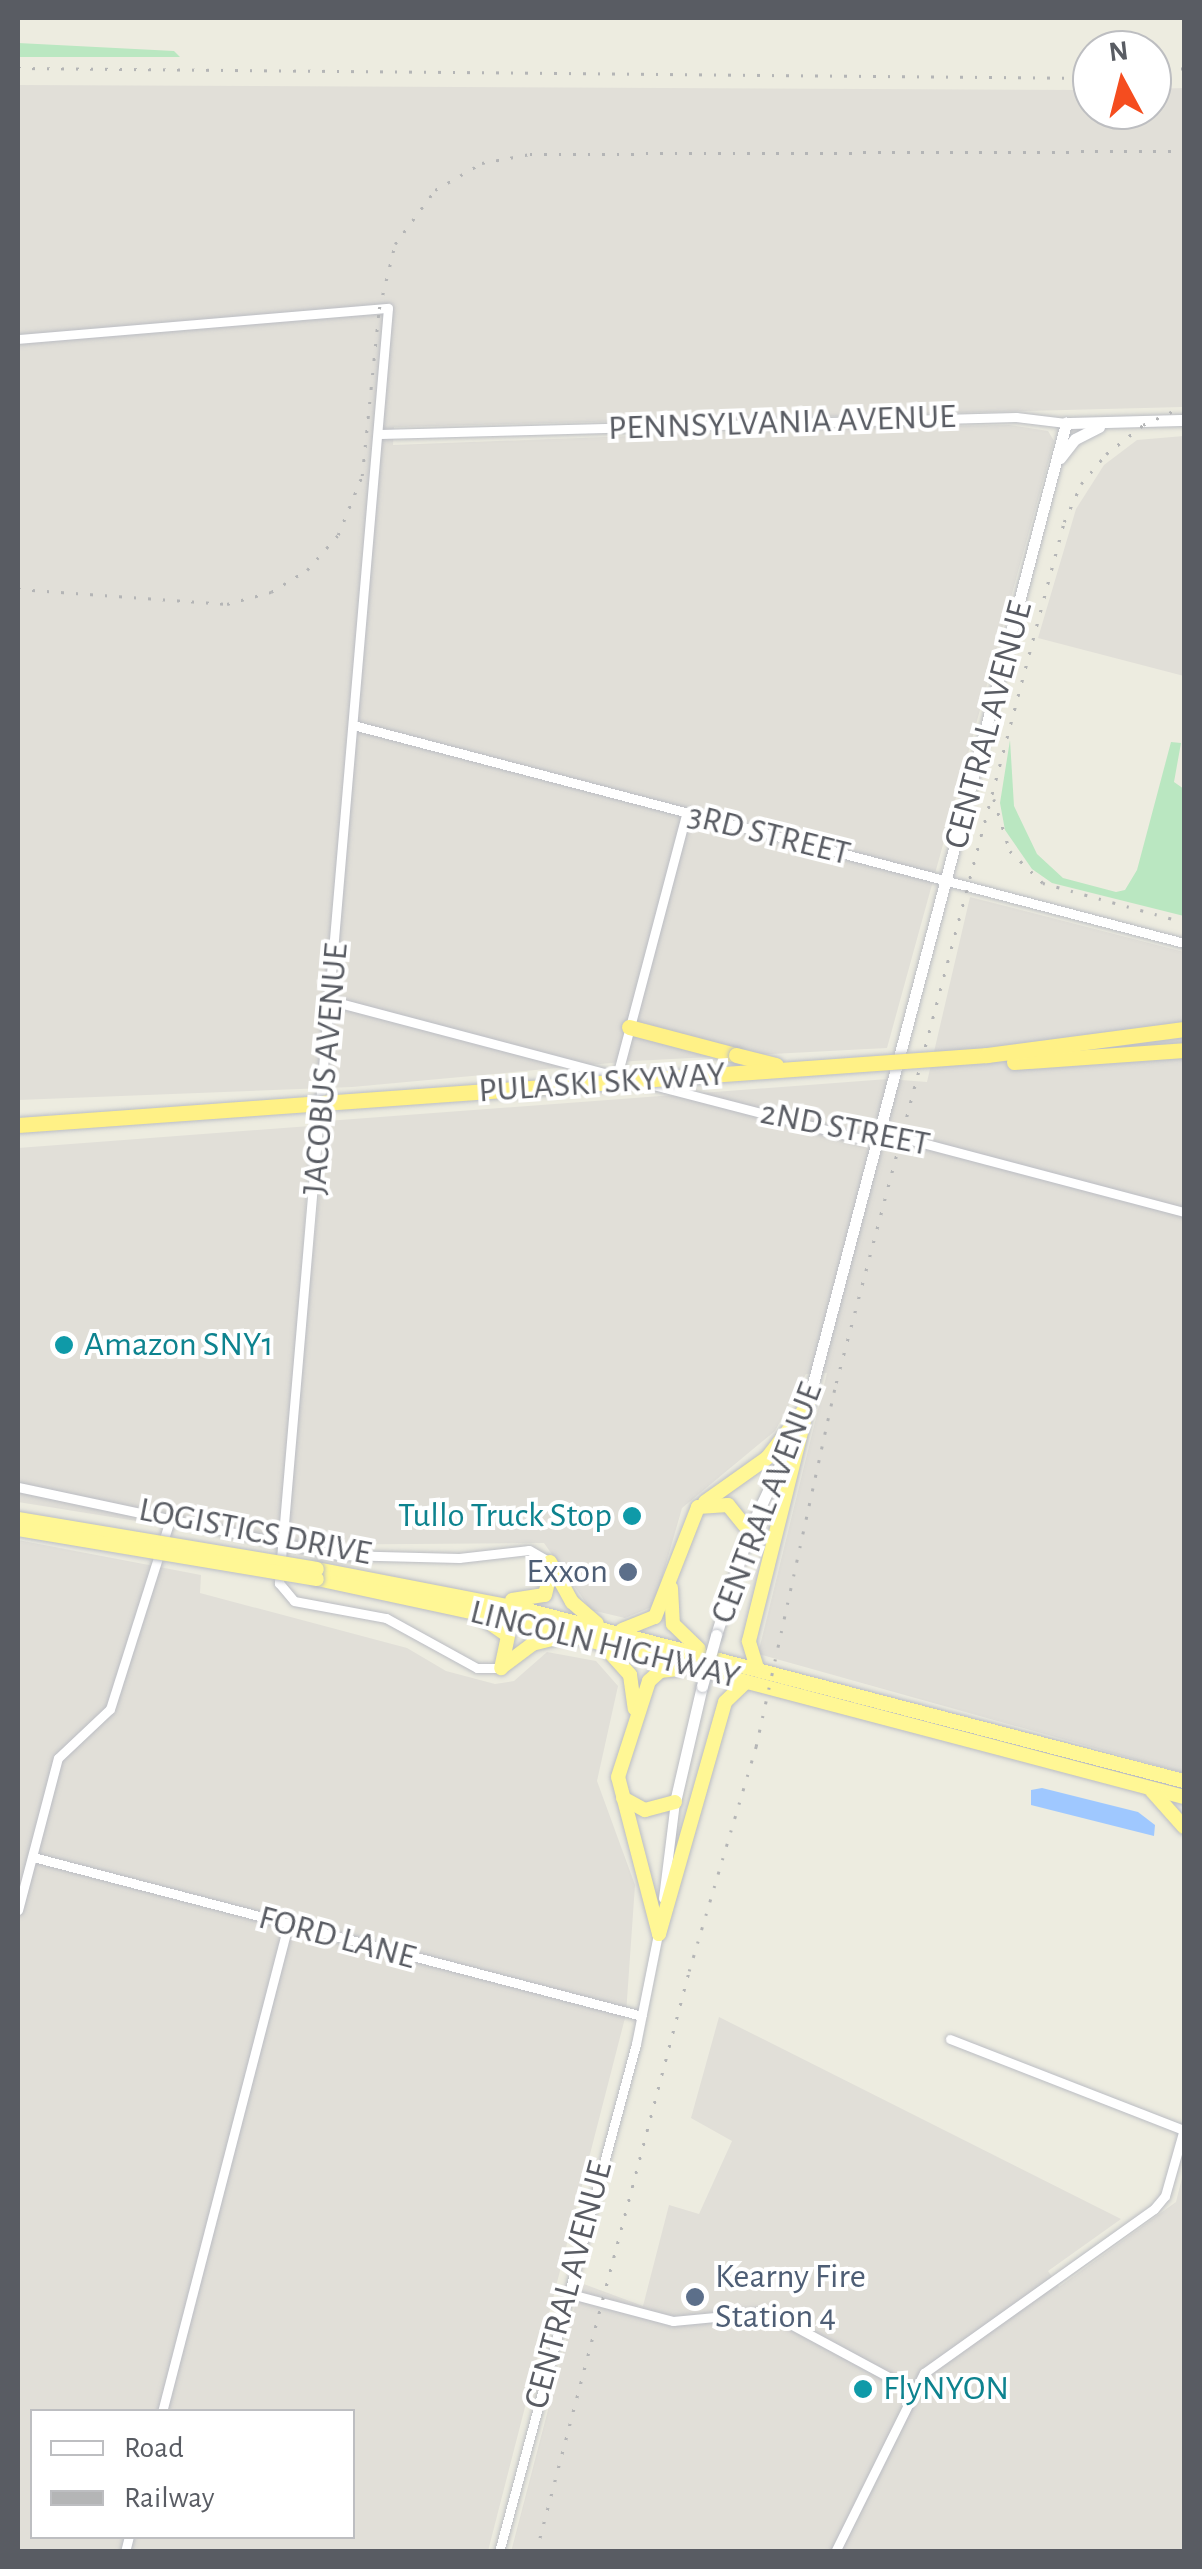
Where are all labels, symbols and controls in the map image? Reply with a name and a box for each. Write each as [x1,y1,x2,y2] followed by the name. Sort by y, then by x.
[1072,30,1172,130] north arrow
[1107,37,1130,67] text: N
[607,396,957,450] street label: PENNSYLVANIA AVENUE
[936,597,1042,853] street label: CENTRAL AVENUE
[684,795,854,875] street label: 3RD STREET
[294,941,358,1197] street label: JACOBUS AVENUE
[477,1053,727,1113] street label: PULASKI SKYWAY
[757,1092,933,1166] street label: 2ND STREET
[84,1324,274,1366] place label: Amazon SNY1
[53,1334,75,1356] marker: Amazon SNY1
[702,1377,832,1629] street label: CENTRAL AVENUE
[135,1489,375,1575] street label: LOGISTICS DRIVE
[398,1495,612,1537] place label: Tullo Truck Stop
[621,1505,643,1527] marker: Tullo Truck Stop
[526,1551,608,1593] place label: Exxon
[617,1561,639,1583] marker: Exxon
[466,1591,744,1699] street label: LINCOLN HIGHWAY
[254,1897,420,1979] street label: FORD LANE
[516,2157,622,2413] street label: CENTRAL AVENUE
[715,2256,866,2338] place label: Kearny Fire Station 4
[684,2286,706,2308] marker: Kearny Fire Station 4
[883,2368,1009,2410] place label: FlyNYON
[852,2378,874,2400] marker: FlyNYON
[30,2409,355,2539] legend
[124,2433,184,2463] text: Road
[124,2483,215,2513] text: Railway

